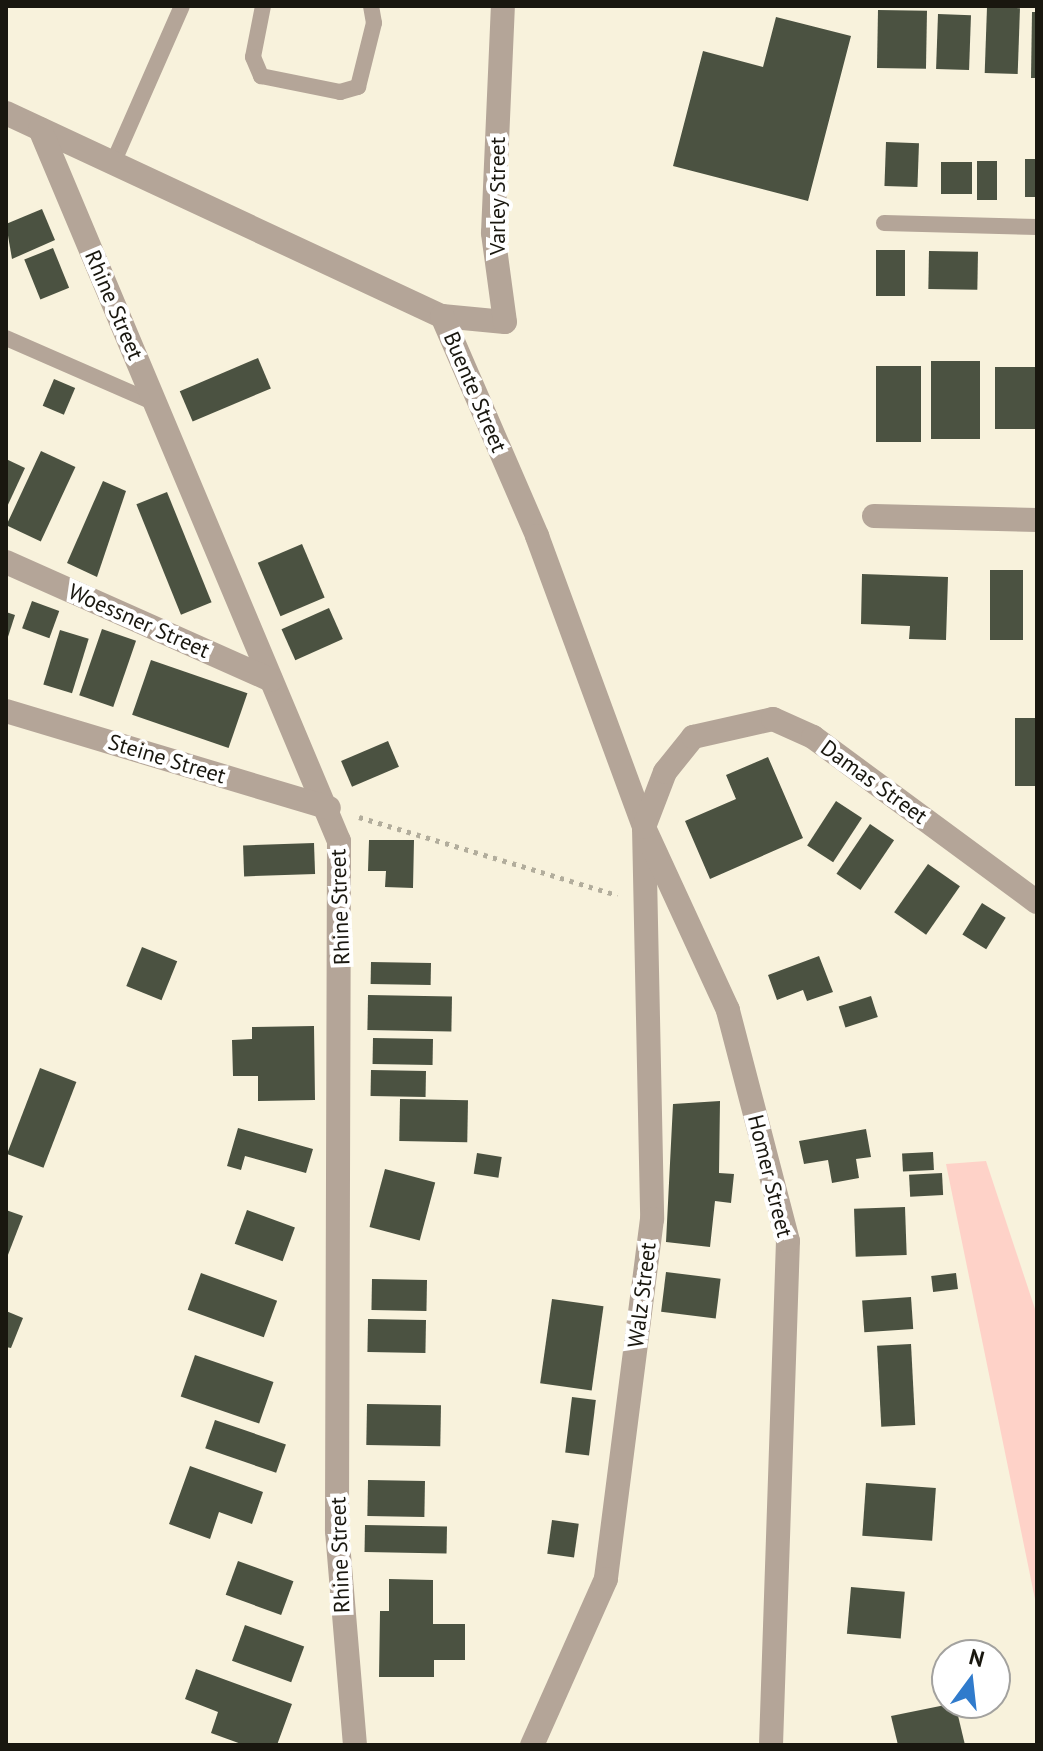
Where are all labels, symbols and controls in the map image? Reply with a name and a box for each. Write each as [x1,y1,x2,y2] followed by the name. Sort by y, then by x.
[485,136,511,256] street label: Varley Street
[79,246,149,364] street label: Rhine Street
[438,328,512,456] street label: Buente Street
[64,578,214,664] street label: Woessner Street
[105,729,229,789] street label: Steine Street
[816,734,932,830] street label: Damas Street
[325,848,355,966] street label: Rhine Street
[742,1112,798,1240] street label: Homer Street
[622,1241,662,1349] street label: Walz Street
[325,1496,355,1614] street label: Rhine Street
[931,1639,1011,1719] north arrow
[966,1642,987,1673] text: N

